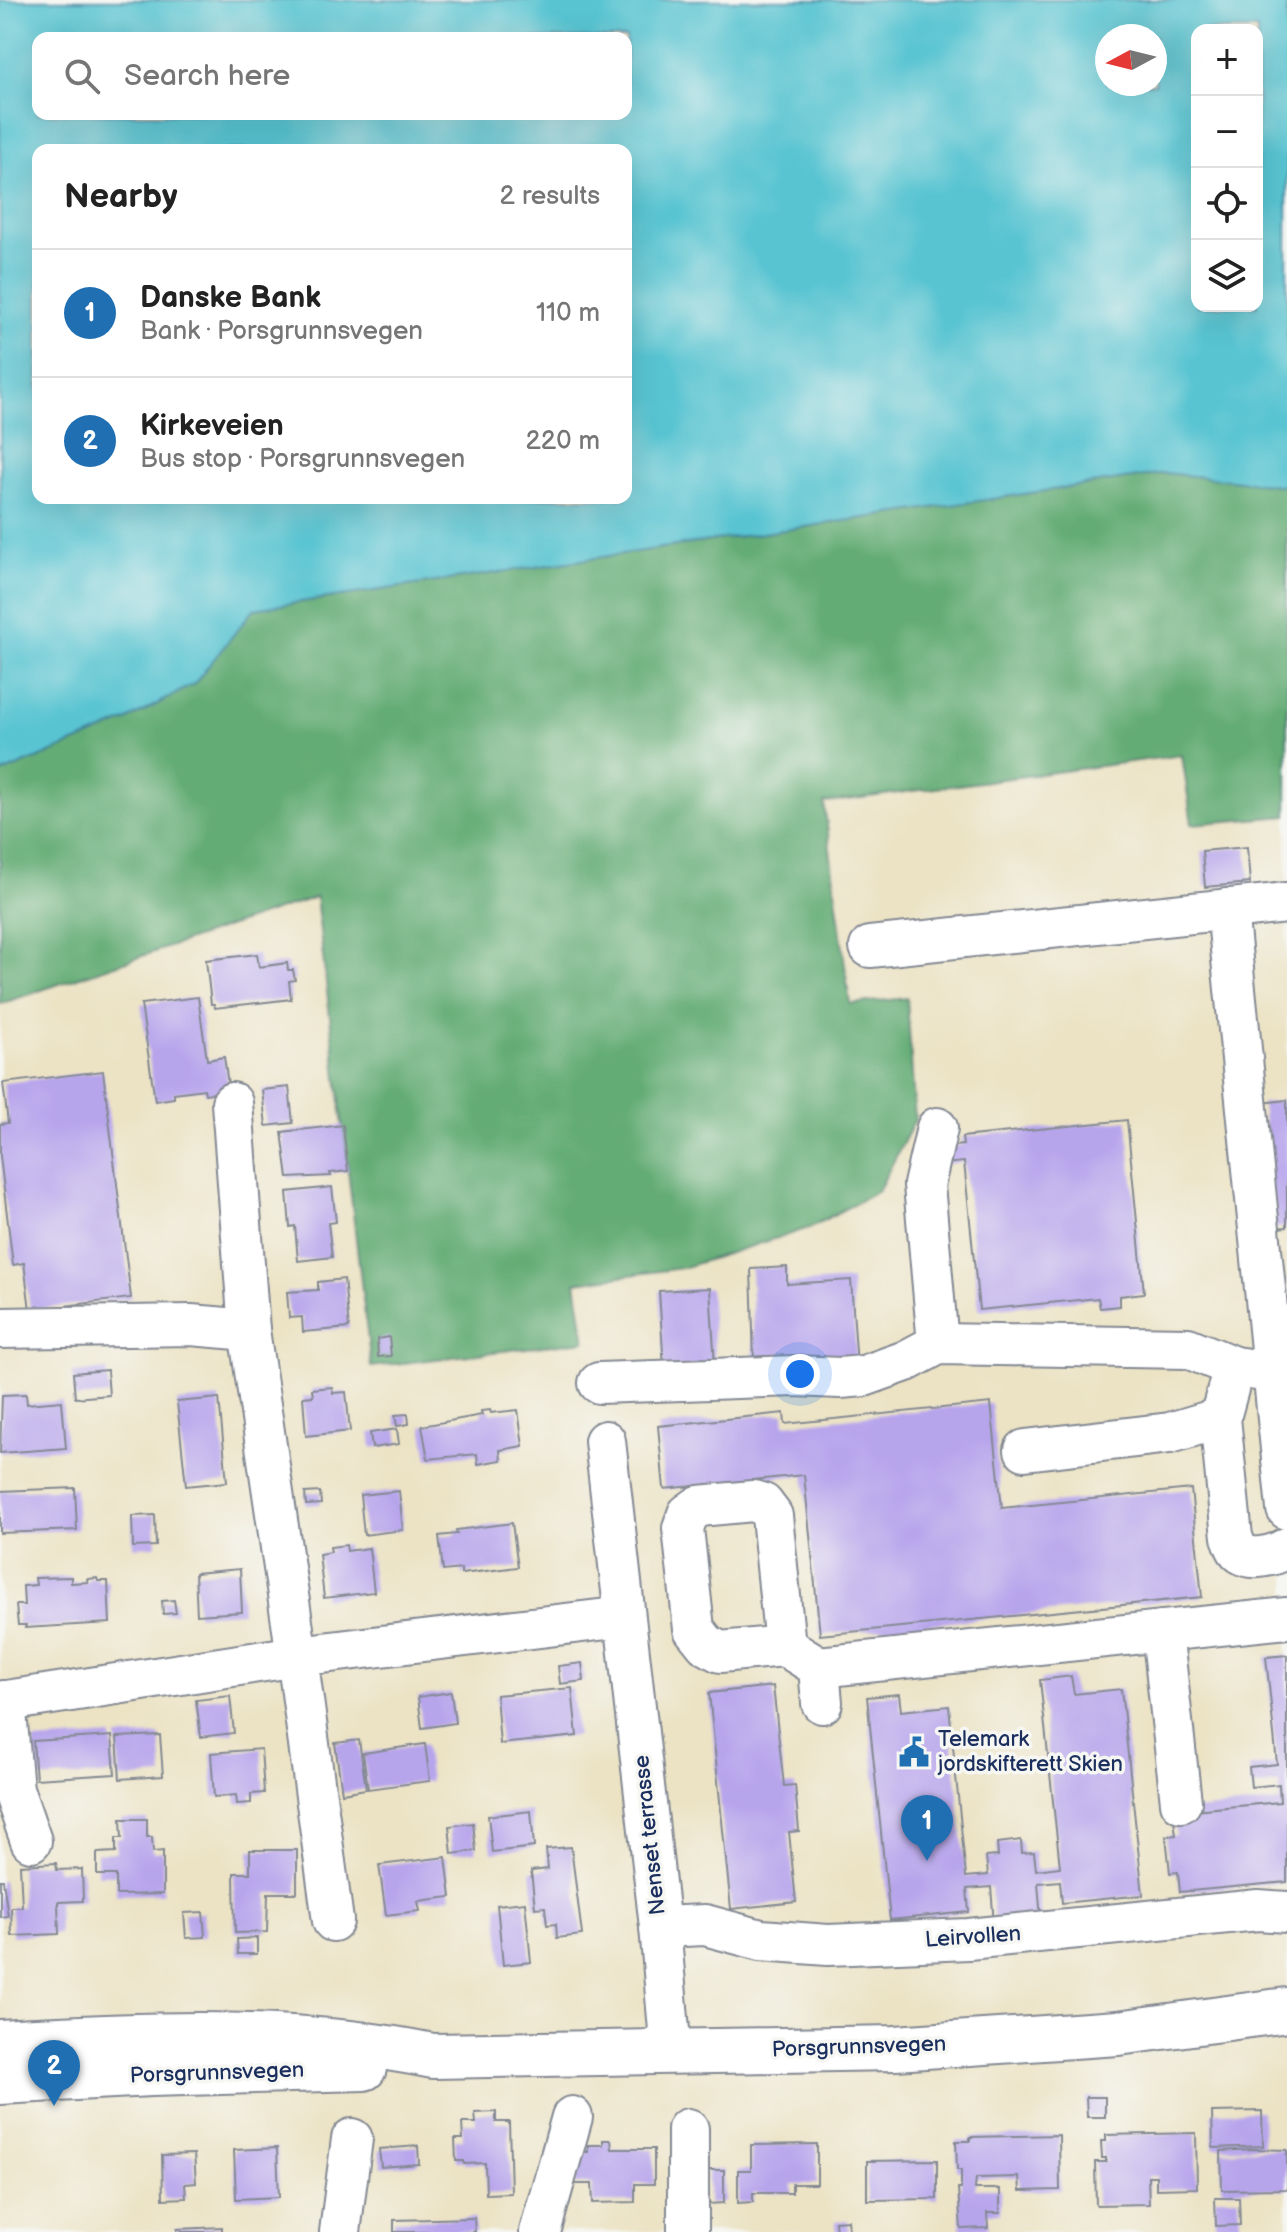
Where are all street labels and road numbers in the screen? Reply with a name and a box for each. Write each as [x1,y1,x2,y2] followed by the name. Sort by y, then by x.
[628,1754,672,1916] street label: Nenset terrasse
[924,1920,1022,1954] street label: Leirvollen
[771,2030,947,2064] street label: Porsgrunnsvegen
[129,2056,305,2090] street label: Porsgrunnsvegen

